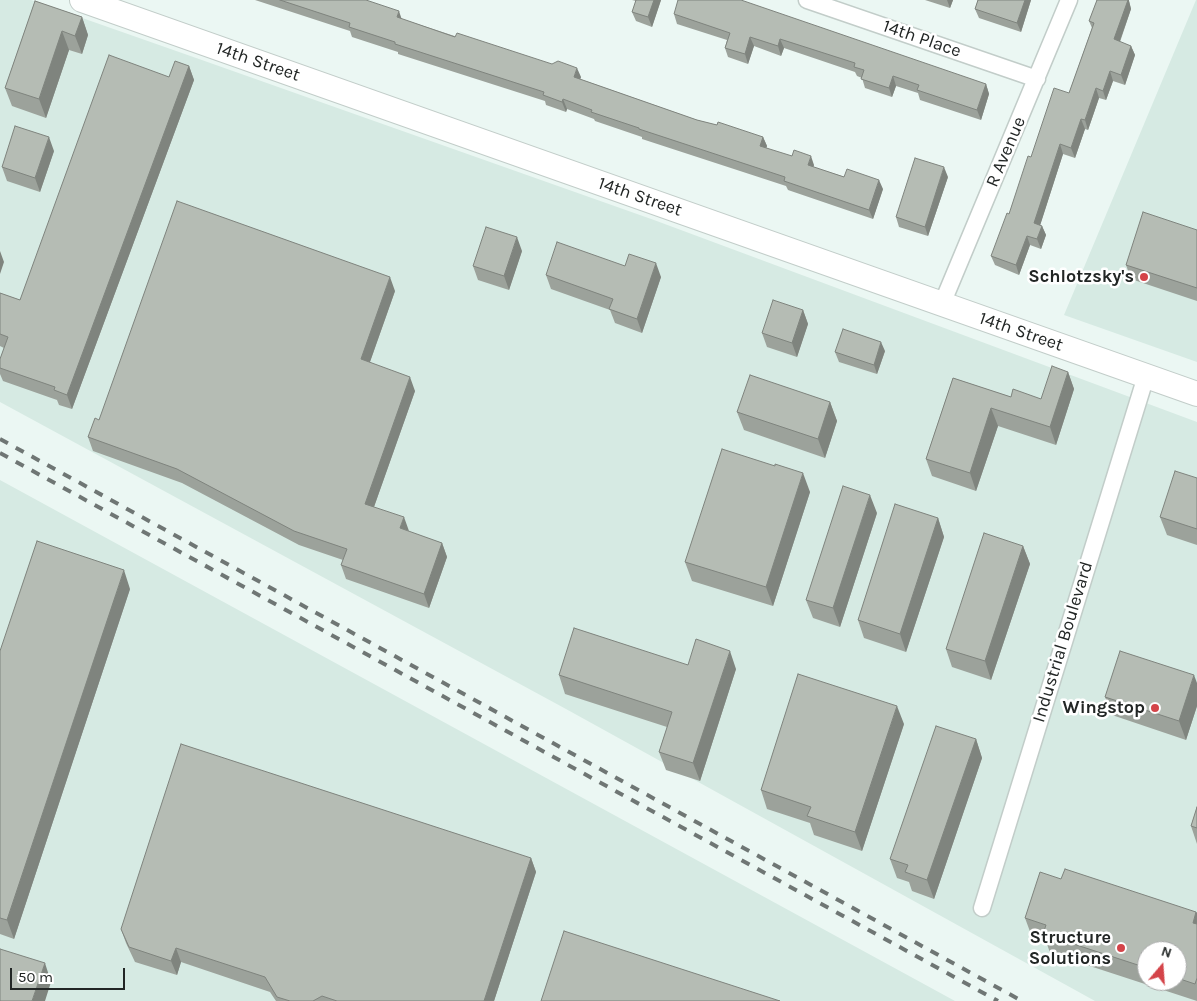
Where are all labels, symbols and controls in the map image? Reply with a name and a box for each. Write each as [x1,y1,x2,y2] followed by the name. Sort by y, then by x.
[880,16,964,62] street label: 14th Place
[213,38,303,86] street label: 14th Street
[981,113,1031,191] street label: R Avenue
[595,173,685,221] street label: 14th Street
[1028,266,1134,288] place label: Schlotzsky's
[1138,271,1150,283] marker: Schlotzsky's
[976,308,1066,356] street label: 14th Street
[1028,559,1098,725] street label: Industrial Boulevard
[1063,697,1145,719] place label: Wingstop
[1149,702,1161,714] marker: Wingstop
[1029,927,1111,970] place label: Structure Solutions
[1137,941,1187,991] north arrow
[1115,942,1127,954] marker: Structure Solutions
[1159,943,1174,962] text: N
[12,958,128,990] scale bar
[18,968,53,986] text: 50 m

